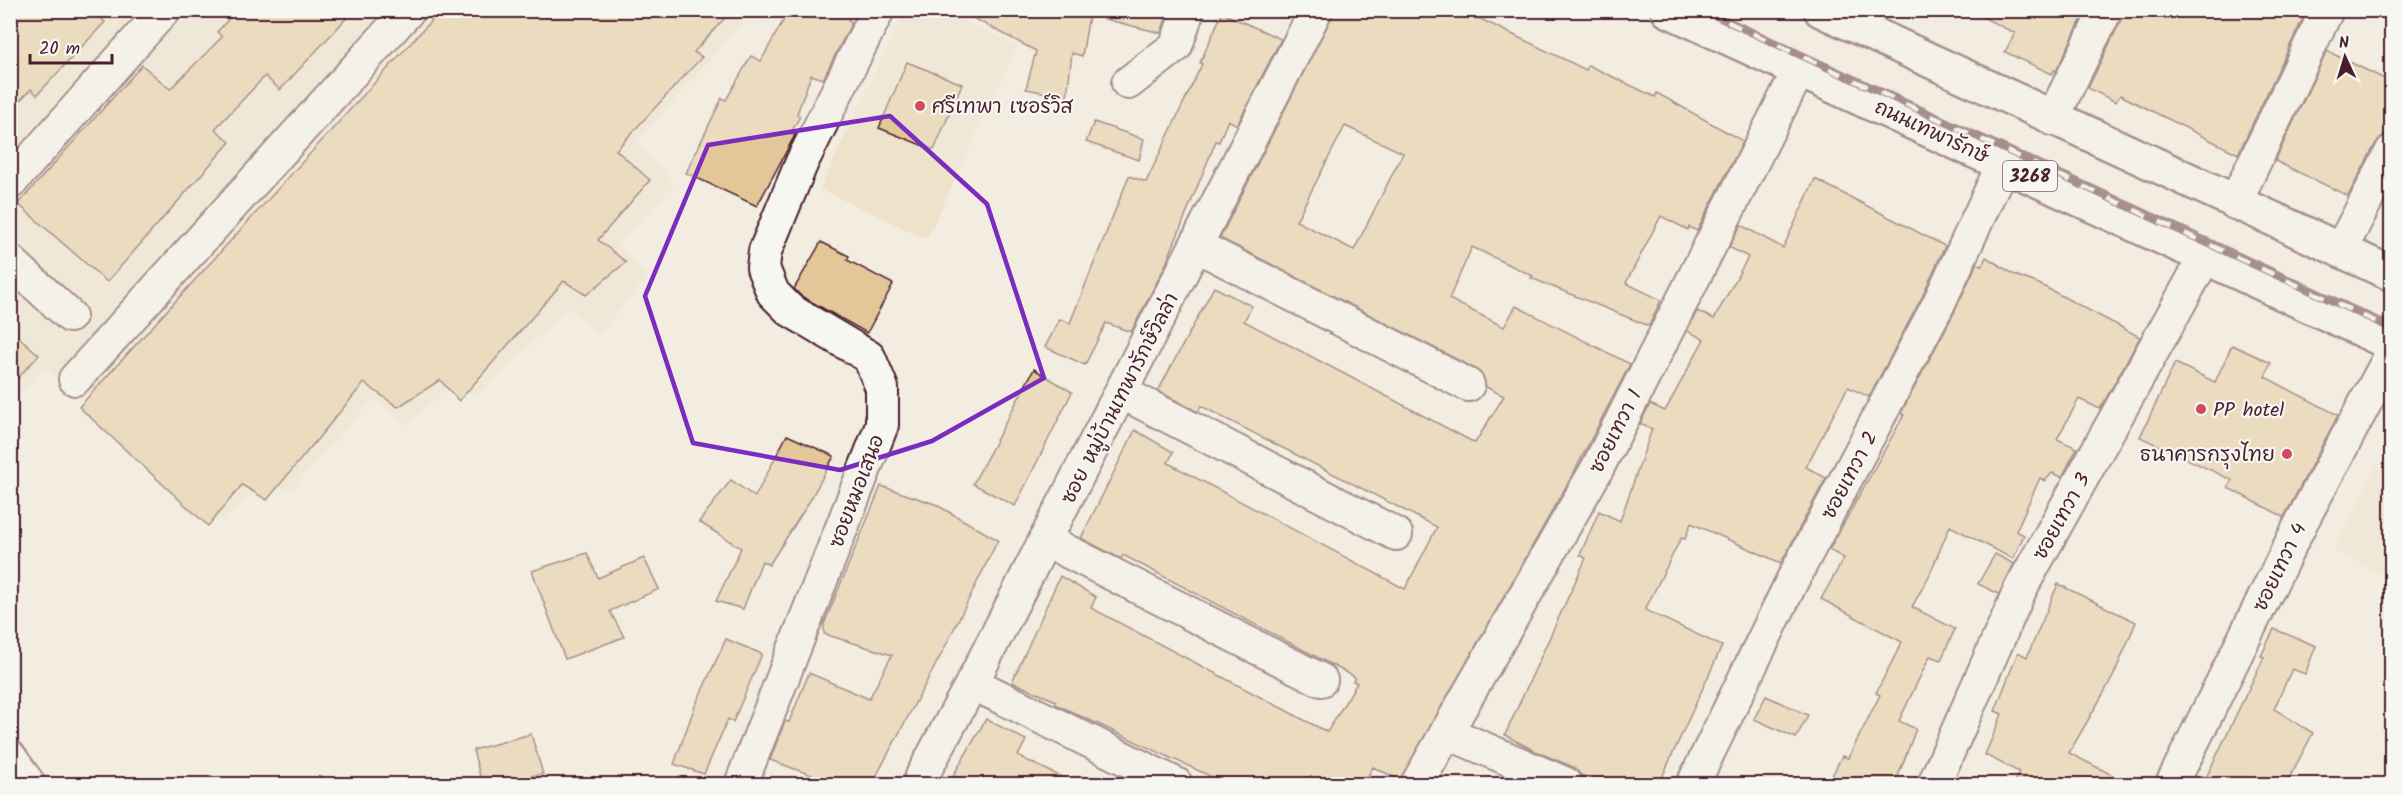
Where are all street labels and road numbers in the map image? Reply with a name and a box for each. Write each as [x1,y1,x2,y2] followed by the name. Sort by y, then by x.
[1868,92,1995,174] street label: ถนนเทพารักษ์
[2003,161,2057,191] road number: 3268
[1053,287,1188,510] street label: ซอย หมู่บ้านเทพารักษ์วิลล่า
[1582,384,1652,480] street label: ซอยเทวา 1
[1814,426,1887,526] street label: ซอยเทวา 2
[822,430,894,553] street label: ซอยหมอเสนอ
[2025,467,2100,567] street label: ซอยเทวา 3
[2245,518,2316,618] street label: ซอยเทวา 4

